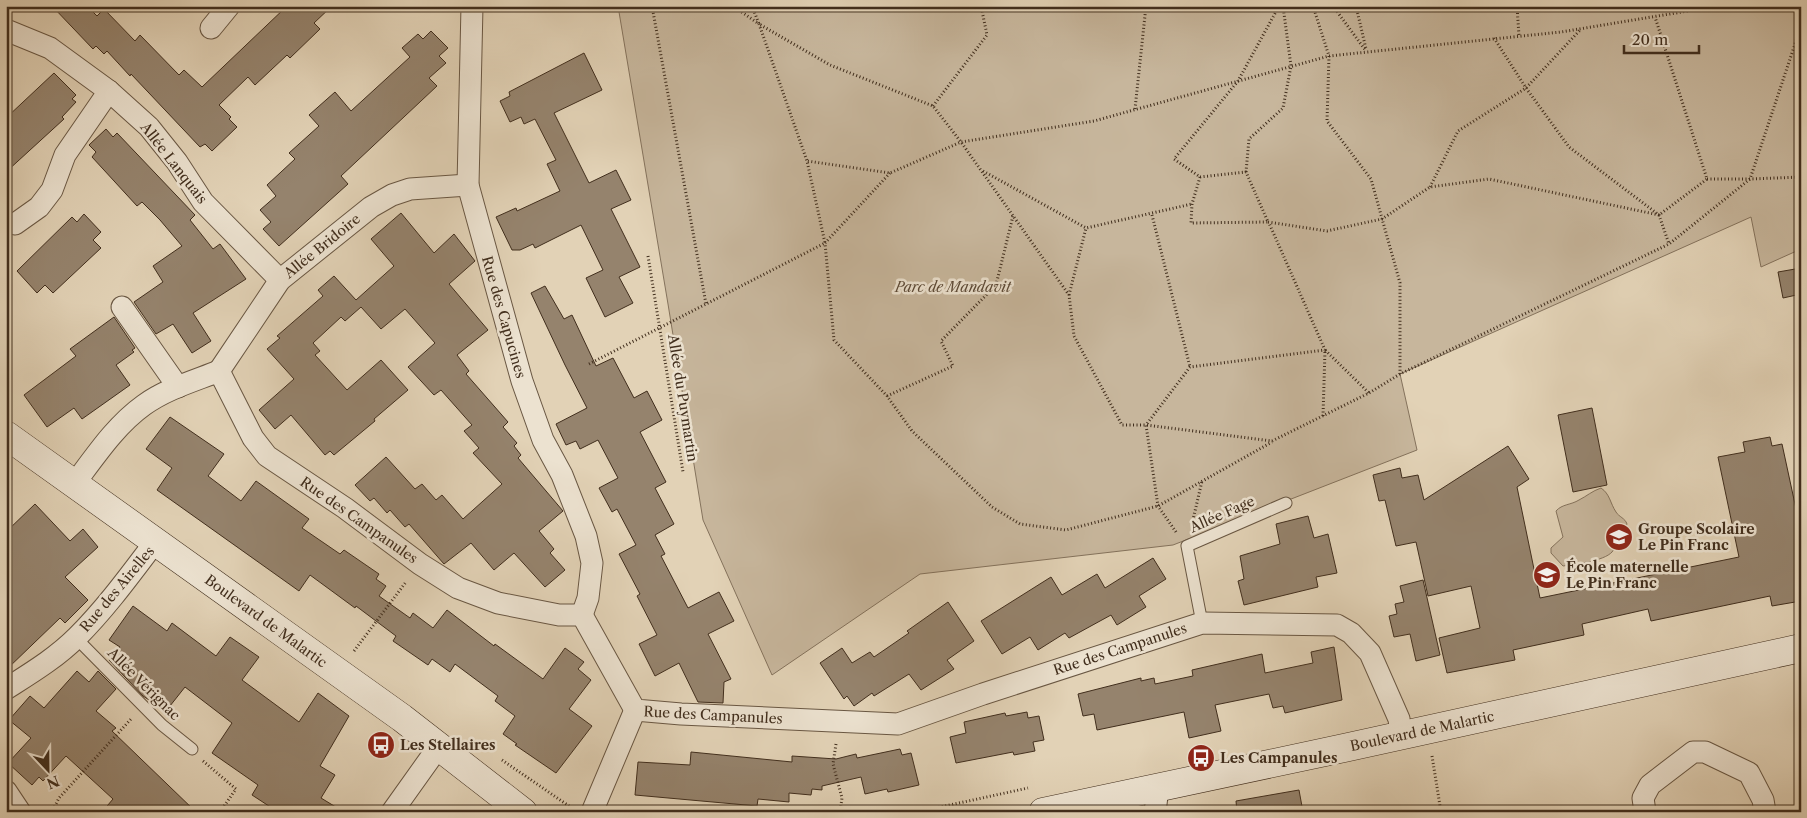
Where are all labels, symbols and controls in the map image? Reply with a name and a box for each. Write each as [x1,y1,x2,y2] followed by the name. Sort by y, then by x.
[1624,22,1700,54] scale bar
[1632,30,1668,49] text: 20 m
[136,118,211,207] street label: Allée Lanquais
[279,210,364,283] street label: Allée Bridoire
[478,254,530,380] street label: Rue des Capucines
[894,278,1012,296] park label: Parc de Mandavit
[664,332,702,463] street label: Allée du Puymartin
[297,473,421,567] street label: Rue des Campanules
[1186,492,1257,537] street label: Allée Fage
[1638,520,1755,554] place label: Groupe Scolaire Le Pin Franc
[1604,522,1634,552] school or university icon: Groupe Scolaire Le Pin Franc
[76,542,158,636] street label: Rue des Airelles
[1566,557,1689,592] place label: École maternelle Le Pin Franc
[1532,560,1562,590] school or university icon: École maternelle Le Pin Franc
[201,571,331,671] street label: Boulevard de Malartic
[1051,619,1189,679] street label: Rue des Campanules
[103,643,184,724] street label: Allée Vérignac
[643,702,783,728] street label: Rue des Campanules
[1348,707,1496,755] street label: Boulevard de Malartic
[366,730,396,760] bus stop icon: Les Stellaires
[400,736,496,754] place label: Les Stellaires
[1186,743,1216,773] bus stop icon: Les Campanules
[22,746,72,796] north arrow
[1220,749,1337,767] place label: Les Campanules
[44,771,62,793] text: N

